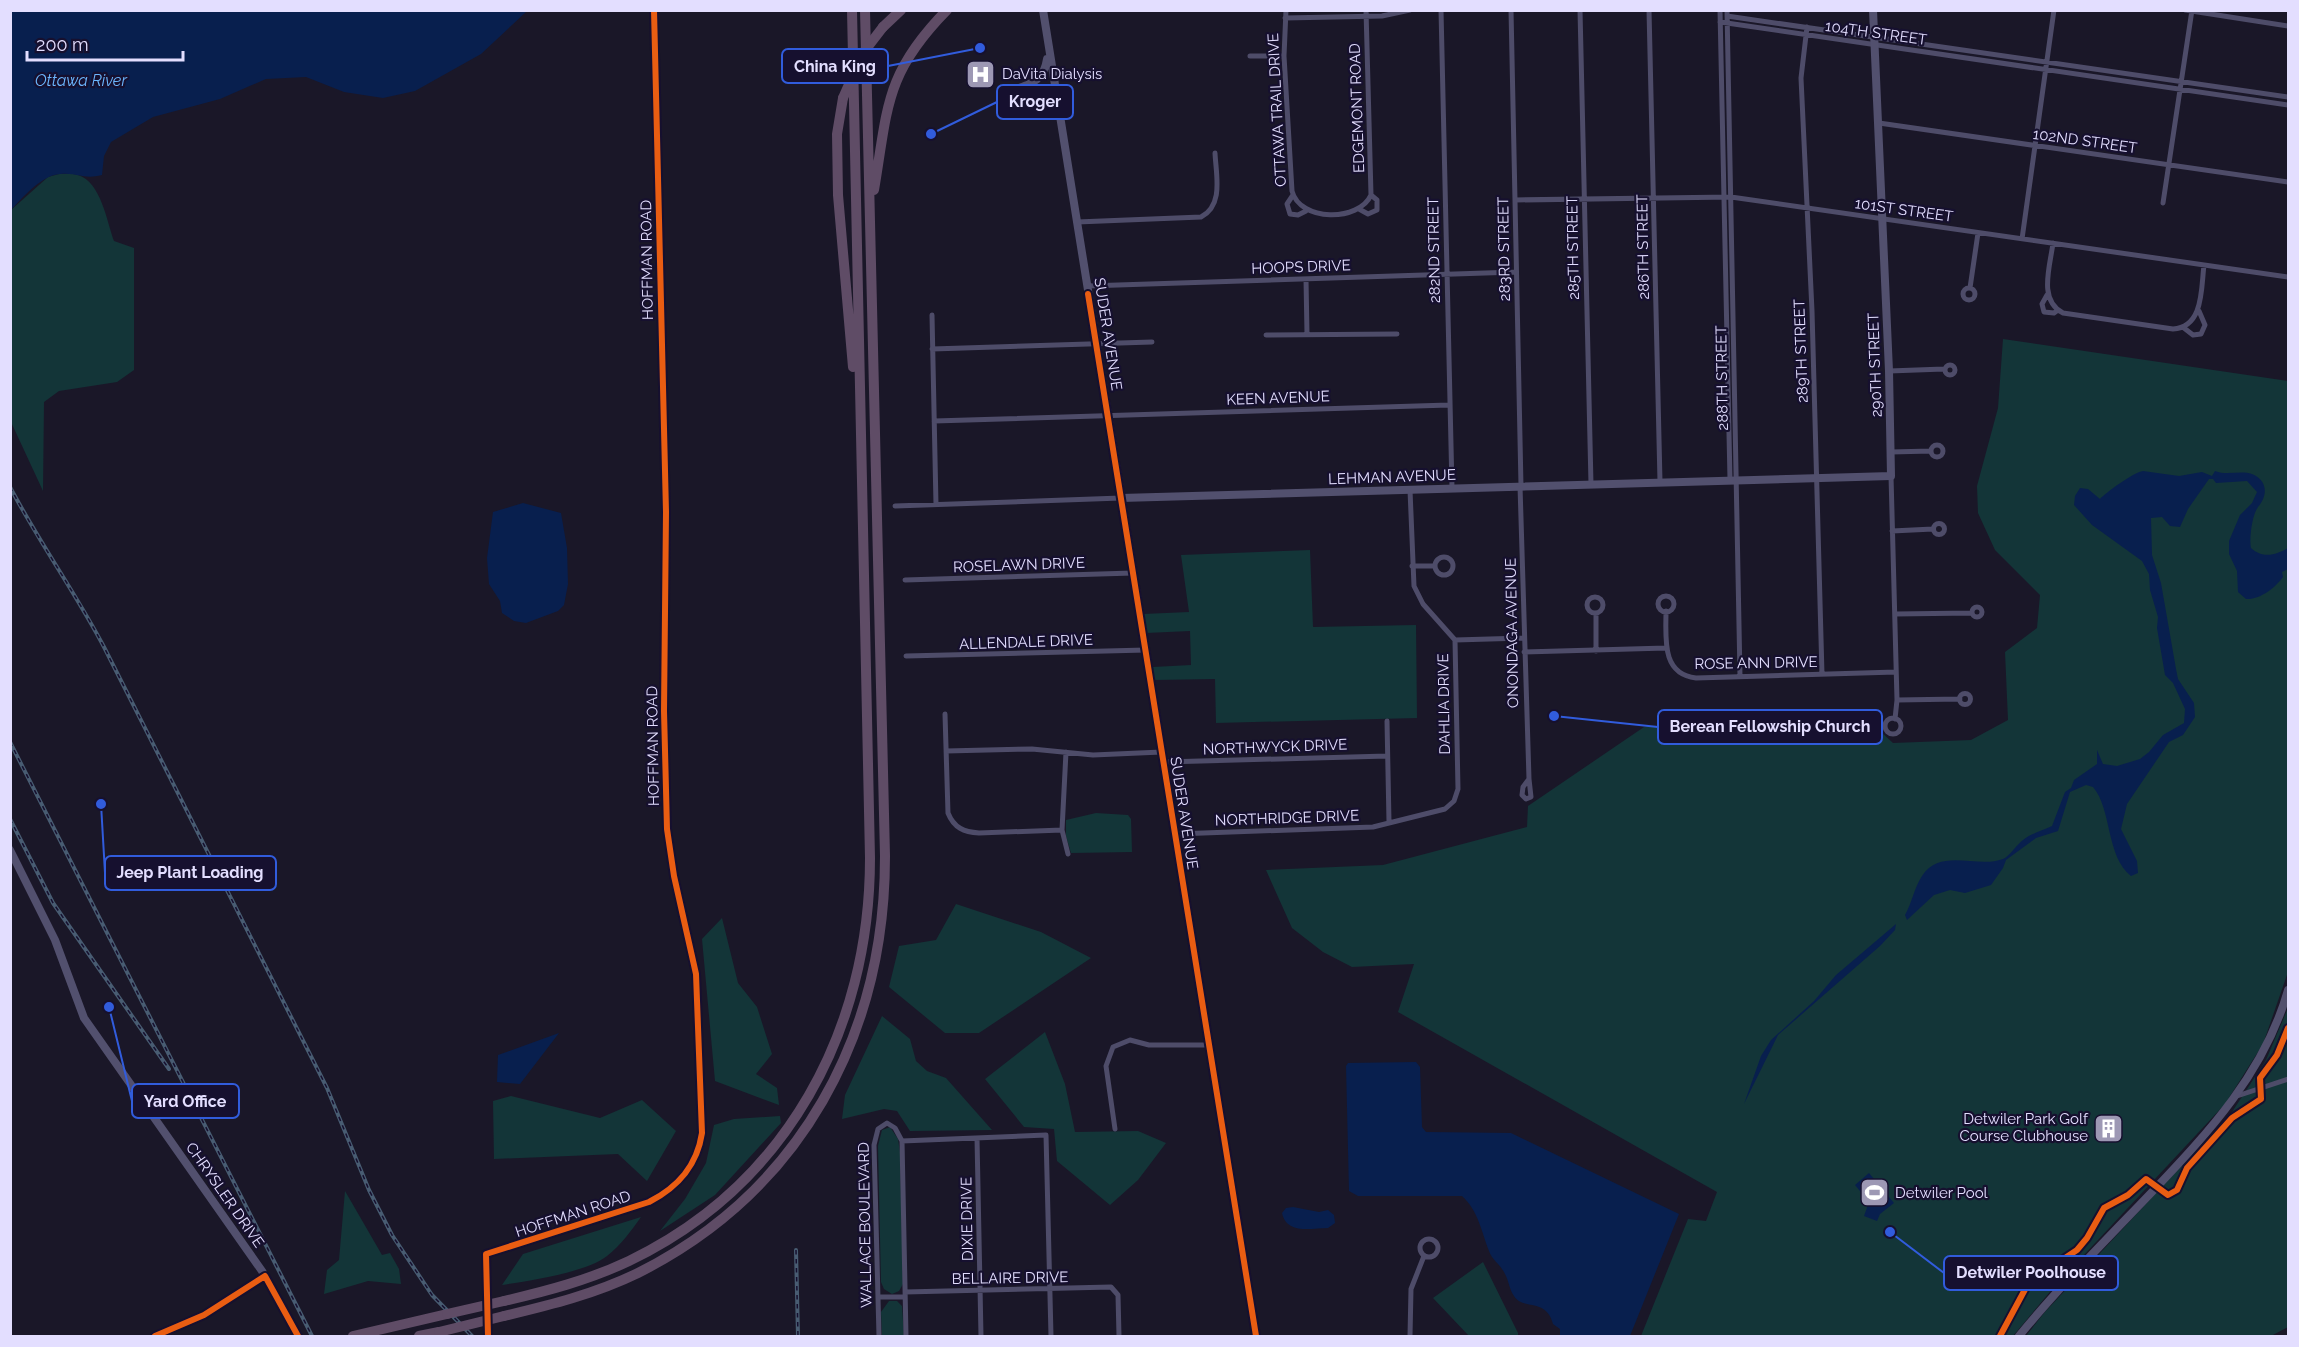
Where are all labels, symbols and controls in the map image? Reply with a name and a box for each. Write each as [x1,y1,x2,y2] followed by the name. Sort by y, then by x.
[1824,17,1928,49] street label: 104TH STREET
[27,24,183,62] scale bar
[1264,33,1290,187] street label: OTTAWA TRAIL DRIVE
[36,34,89,55] text: 200 m
[1346,43,1368,173] street label: EDGEMONT ROAD
[782,49,888,83] callout: China King
[794,57,876,76] text: China King
[965,58,997,90] hospital icon: DaVita Dialysis
[1002,65,1102,83] place label: DaVita Dialysis
[35,71,127,90] water label: Ottawa River
[997,85,1073,119] callout: Kroger
[1009,92,1061,111] text: Kroger
[2032,125,2138,157] street label: 102ND STREET
[1633,194,1653,300] street label: 286TH STREET
[1854,194,1954,226] street label: 101ST STREET
[1563,196,1583,300] street label: 285TH STREET
[1424,197,1444,303] street label: 282ND STREET
[1494,197,1514,301] street label: 283RD STREET
[637,199,657,320] street label: HOFFMAN ROAD
[1251,256,1351,278] street label: HOOPS DRIVE
[1090,276,1126,392] street label: SUDER AVENUE
[1790,299,1812,403] street label: 289TH STREET
[1864,313,1886,417] street label: 290TH STREET
[1712,325,1732,431] street label: 288TH STREET
[1226,387,1330,409] street label: KEEN AVENUE
[1328,466,1456,488] street label: LEHMAN AVENUE
[953,554,1085,576] street label: ROSELAWN DRIVE
[1502,558,1522,708] street label: ONONDAGA AVENUE
[959,631,1093,653] street label: ALLENDALE DRIVE
[1434,653,1454,755] street label: DAHLIA DRIVE
[1694,653,1818,673] street label: ROSE ANN DRIVE
[643,685,663,806] street label: HOFFMAN ROAD
[1658,710,1882,744] callout: Berean Fellowship Church
[1670,717,1870,736] text: Berean Fellowship Church
[1202,735,1348,759] street label: NORTHWYCK DRIVE
[1166,755,1202,871] street label: SUDER AVENUE
[1215,806,1359,830] street label: NORTHRIDGE DRIVE
[105,856,276,890] callout: Jeep Plant Loading
[116,863,264,882] text: Jeep Plant Loading
[132,1084,239,1118] callout: Yard Office
[144,1092,227,1111] text: Yard Office
[1960,1110,2089,1145] place label: Detwiler Park Golf Course Clubhouse
[2093,1112,2125,1144] building icon: Detwiler Park Golf Course Clubhouse
[182,1139,268,1251] street label: CHRYSLER DRIVE
[855,1142,875,1308] street label: WALLACE BOULEVARD
[957,1177,977,1261] street label: DIXIE DRIVE
[1858,1177,1890,1209] sports icon: Detwiler Pool
[1895,1184,1989,1202] place label: Detwiler Pool
[513,1187,633,1241] street label: HOFFMAN ROAD
[1944,1256,2118,1290] callout: Detwiler Poolhouse
[1956,1263,2106,1282] text: Detwiler Poolhouse
[951,1268,1069,1288] street label: BELLAIRE DRIVE

